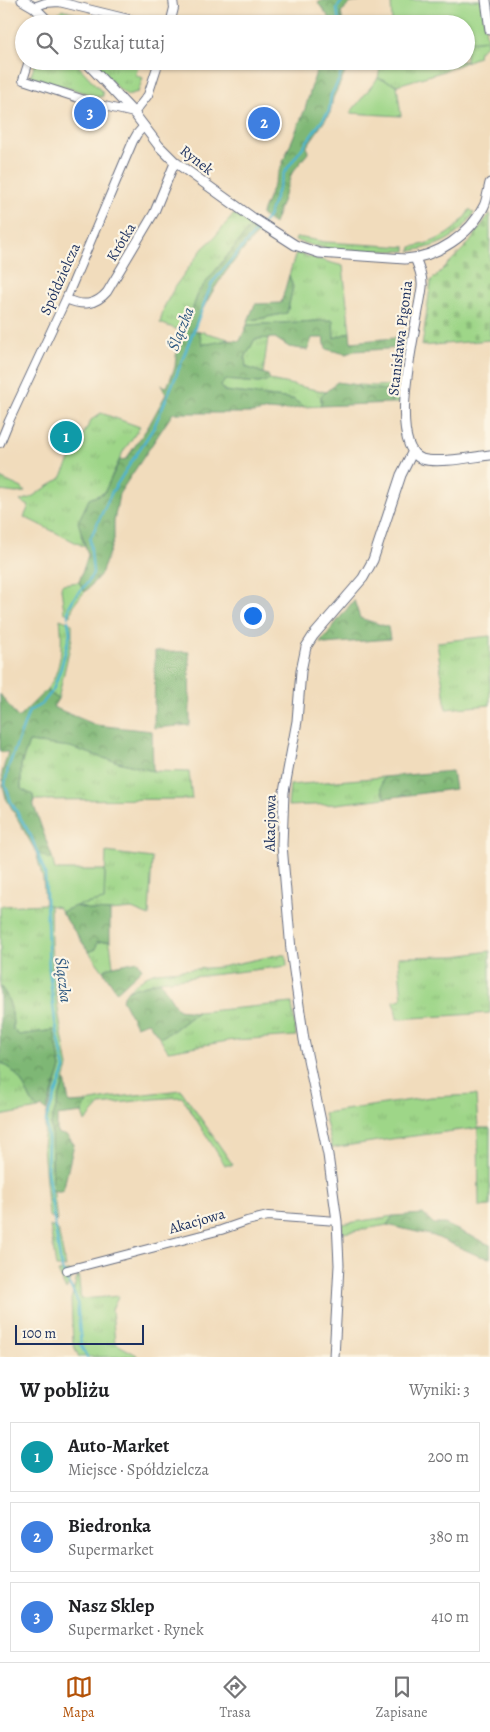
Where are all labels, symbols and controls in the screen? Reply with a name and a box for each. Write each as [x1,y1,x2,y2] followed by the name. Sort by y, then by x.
[15,15,475,70] search box
[33,29,61,57] icon: search
[73,30,165,56] text: Szukaj tutaj
[74,94,106,132] pin: 3
[248,104,280,142] pin: 2
[176,140,219,180] street label: Rynek
[102,219,140,265] street label: Krótka
[35,240,85,318] street label: Spółdzielcza
[383,279,417,397] street label: Stanisława Pigonia
[162,303,200,354] water label: Ślączka
[50,418,82,456] pin: 1
[240,603,266,629] your location
[259,794,280,853] street label: Akacjowa
[49,956,77,1004] water label: Ślączka
[166,1203,227,1239] street label: Akacjowa
[15,1322,144,1345] scale bar
[22,1324,56,1343] text: 100 m
[20,1376,109,1404] text: W pobliżu
[409,1379,470,1401] text: Wyniki: 3
[68,1433,169,1459] text: Auto-Market
[34,1446,40,1468] text: 1
[428,1446,469,1468] text: 200 m
[68,1459,209,1481] text: Miejsce · Spółdzielcza
[68,1513,151,1539] text: Biedronka
[33,1526,41,1548] text: 2
[430,1526,469,1548] text: 380 m
[68,1539,154,1561] text: Supermarket
[68,1593,154,1619] text: Nasz Sklep
[34,1606,40,1628] text: 3
[431,1606,469,1628] text: 410 m
[68,1619,204,1641] text: Supermarket · Rynek
[62,1673,95,1722] tab: Mapa
[220,1673,251,1722] tab: Trasa
[376,1673,428,1722] tab: Zapisane

